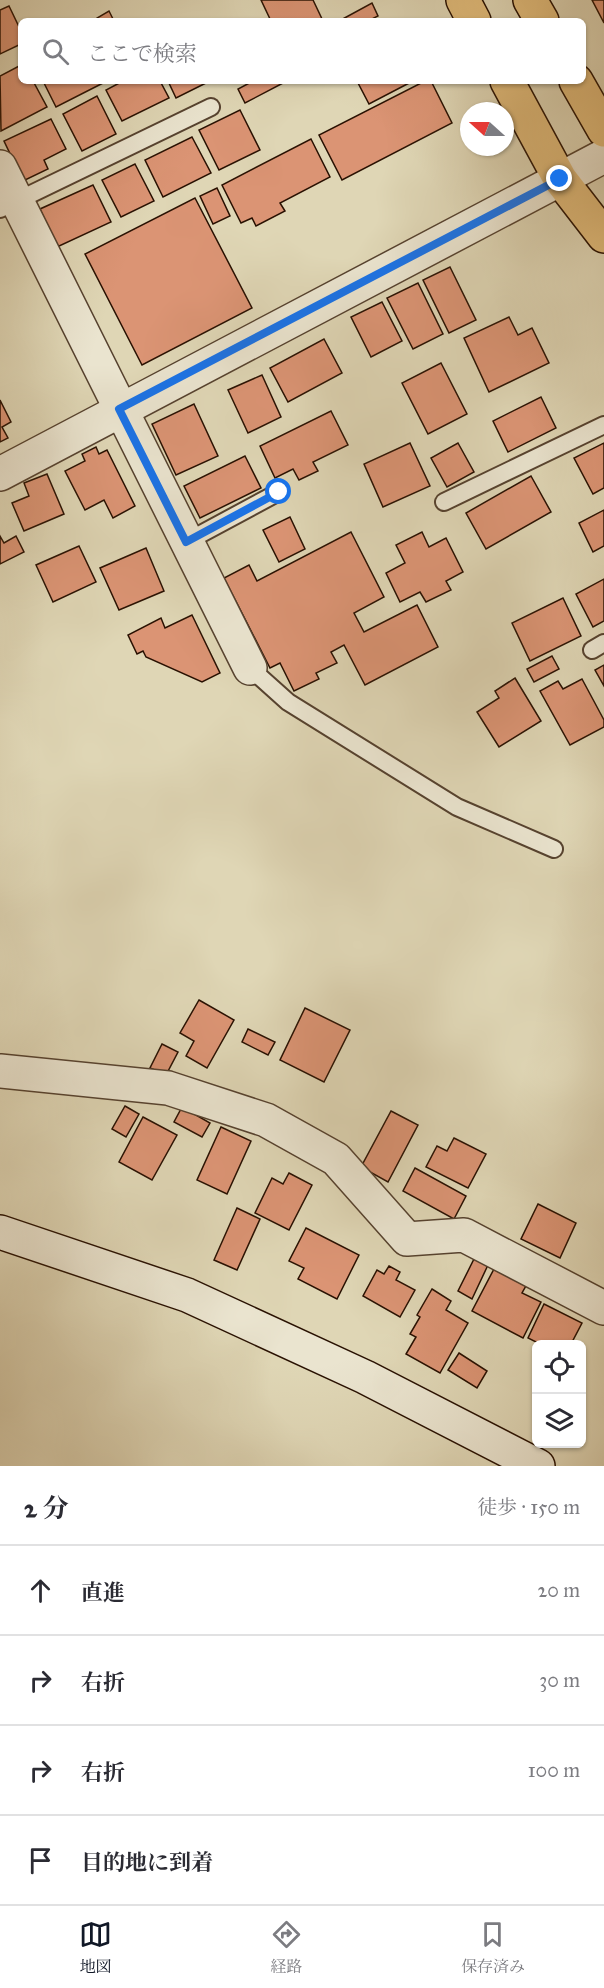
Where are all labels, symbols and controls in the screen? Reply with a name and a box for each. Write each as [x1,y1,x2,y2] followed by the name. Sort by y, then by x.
[18,18,586,84] search box
[39,35,72,68] icon: search
[87,40,197,67] text: ここで検索
[460,102,514,156] north arrow
[546,165,572,191] route end
[265,478,291,504] route start
[532,1340,586,1448] map controls
[532,1340,586,1394] button: locate
[532,1394,586,1448] button: layers
[24,1492,68,1524] text: 2 分
[477,1495,580,1519] text: 徒歩 · 150 m
[24,1574,57,1607] icon: ahead
[537,1578,580,1602] text: 20 m
[81,1579,125,1606] text: 直進
[24,1664,57,1697] icon: right
[539,1668,580,1692] text: 30 m
[81,1669,125,1696] text: 右折
[24,1754,57,1787] icon: right
[528,1758,580,1782] text: 100 m
[81,1759,125,1786] text: 右折
[24,1844,57,1877] icon: arrive
[81,1849,213,1876] text: 目的地に到着
[79,1918,112,1977] tab: 地図
[270,1918,303,1977] tab: 経路
[461,1918,525,1977] tab: 保存済み

